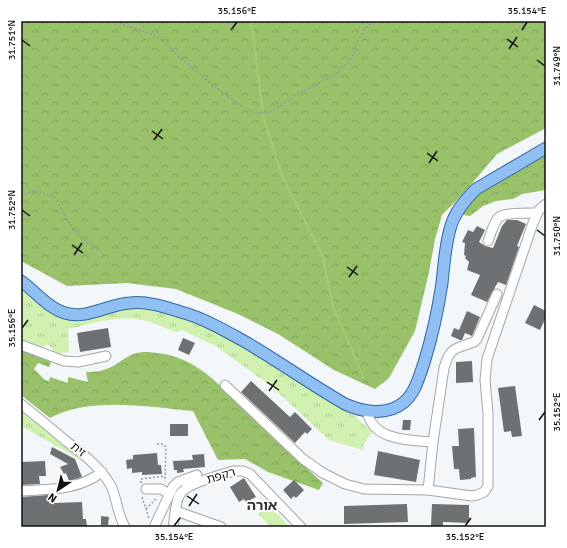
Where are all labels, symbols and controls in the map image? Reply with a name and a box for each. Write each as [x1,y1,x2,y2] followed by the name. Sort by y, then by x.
[218,5,257,17] text: 35.156°E
[508,5,547,17] text: 35.154°E
[6,20,18,60] text: 31.751°N
[551,46,563,86] text: 31.749°N
[6,190,18,230] text: 31.752°N
[551,216,563,256] text: 31.750°N
[6,308,18,348] text: 35.156°E
[551,392,563,432] text: 35.152°E
[67,439,89,461] street label: זית
[205,465,237,487] street label: רקפת
[38,470,78,510] north arrow
[46,490,59,505] text: N
[247,497,278,514] district label: אורה
[155,531,194,543] text: 35.154°E
[446,531,485,543] text: 35.152°E

